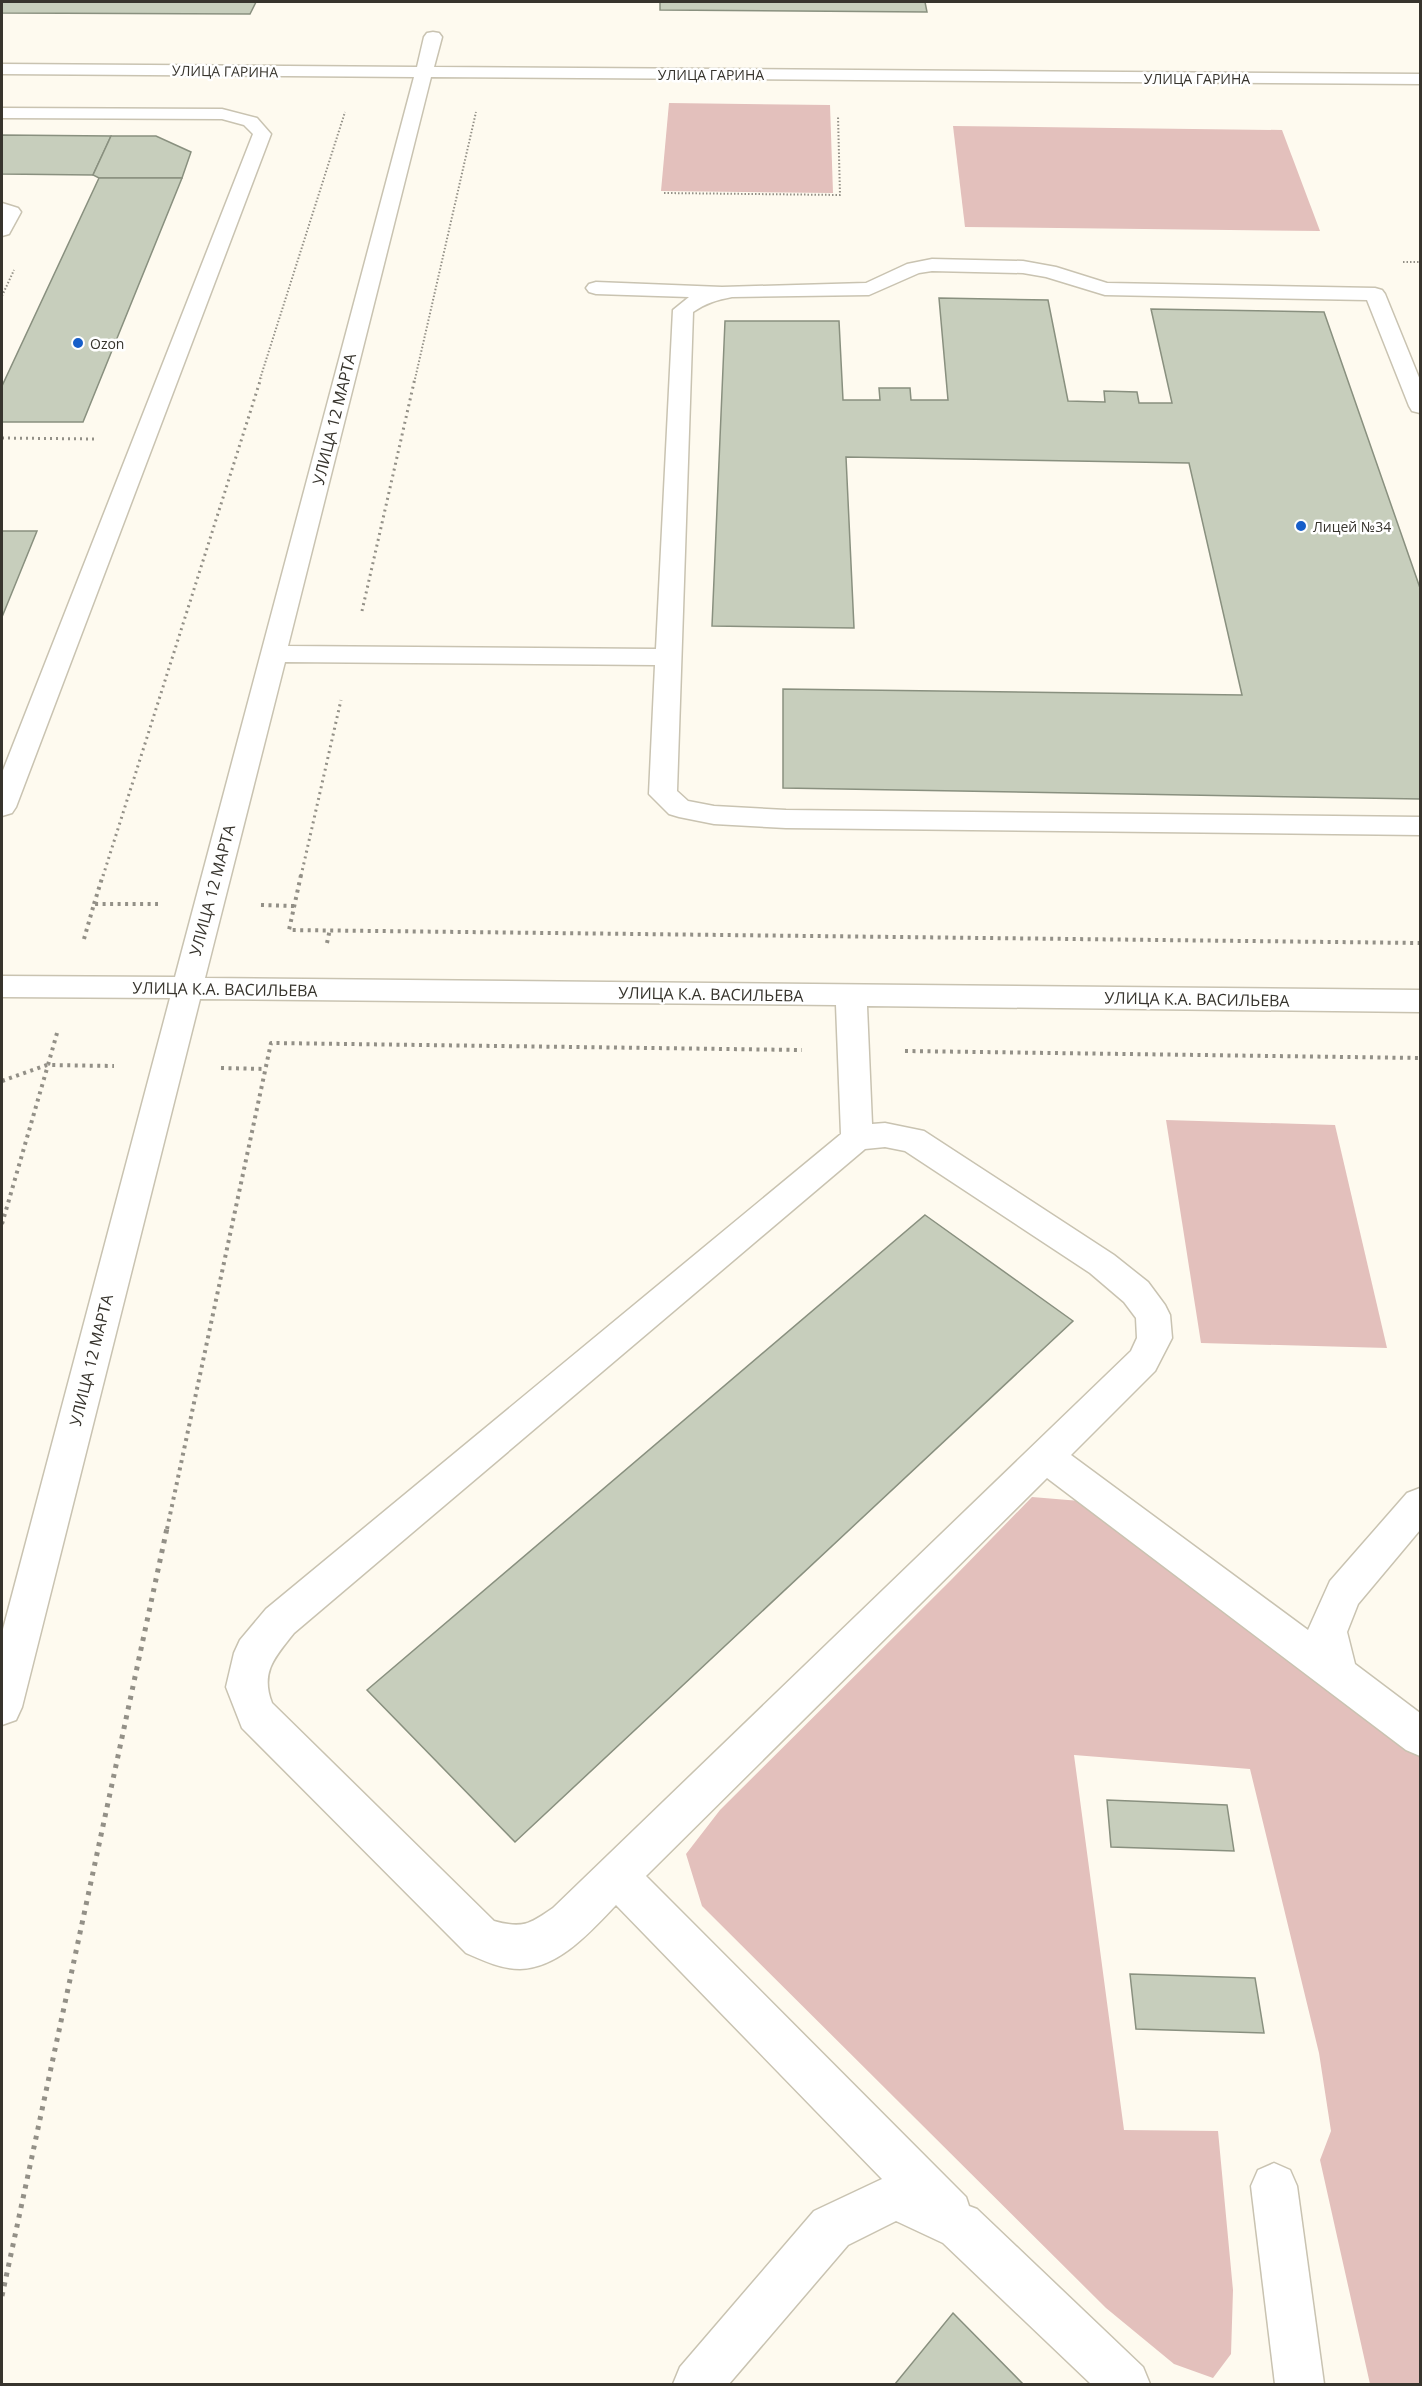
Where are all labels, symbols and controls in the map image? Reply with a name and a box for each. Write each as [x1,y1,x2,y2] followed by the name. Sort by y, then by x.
[172,61,278,81] street label: УЛИЦА ГАРИНА
[658,65,764,84] street label: УЛИЦА ГАРИНА
[1144,69,1250,88] street label: УЛИЦА ГАРИНА
[90,334,124,353] place label: Ozon
[71,336,85,350] marker: Ozon
[307,350,361,487] street label: УЛИЦА 12 МАРТА
[1313,517,1391,536] place label: Лицей №34
[1294,519,1308,533] marker: Лицей №34
[184,821,240,958] street label: УЛИЦА 12 МАРТА
[132,976,319,1002] street label: УЛИЦА К.А. ВАСИЛЬЕВА
[618,981,805,1007] street label: УЛИЦА К.А. ВАСИЛЬЕВА
[1104,986,1291,1012] street label: УЛИЦА К.А. ВАСИЛЬЕВА
[64,1291,118,1428] street label: УЛИЦА 12 МАРТА

